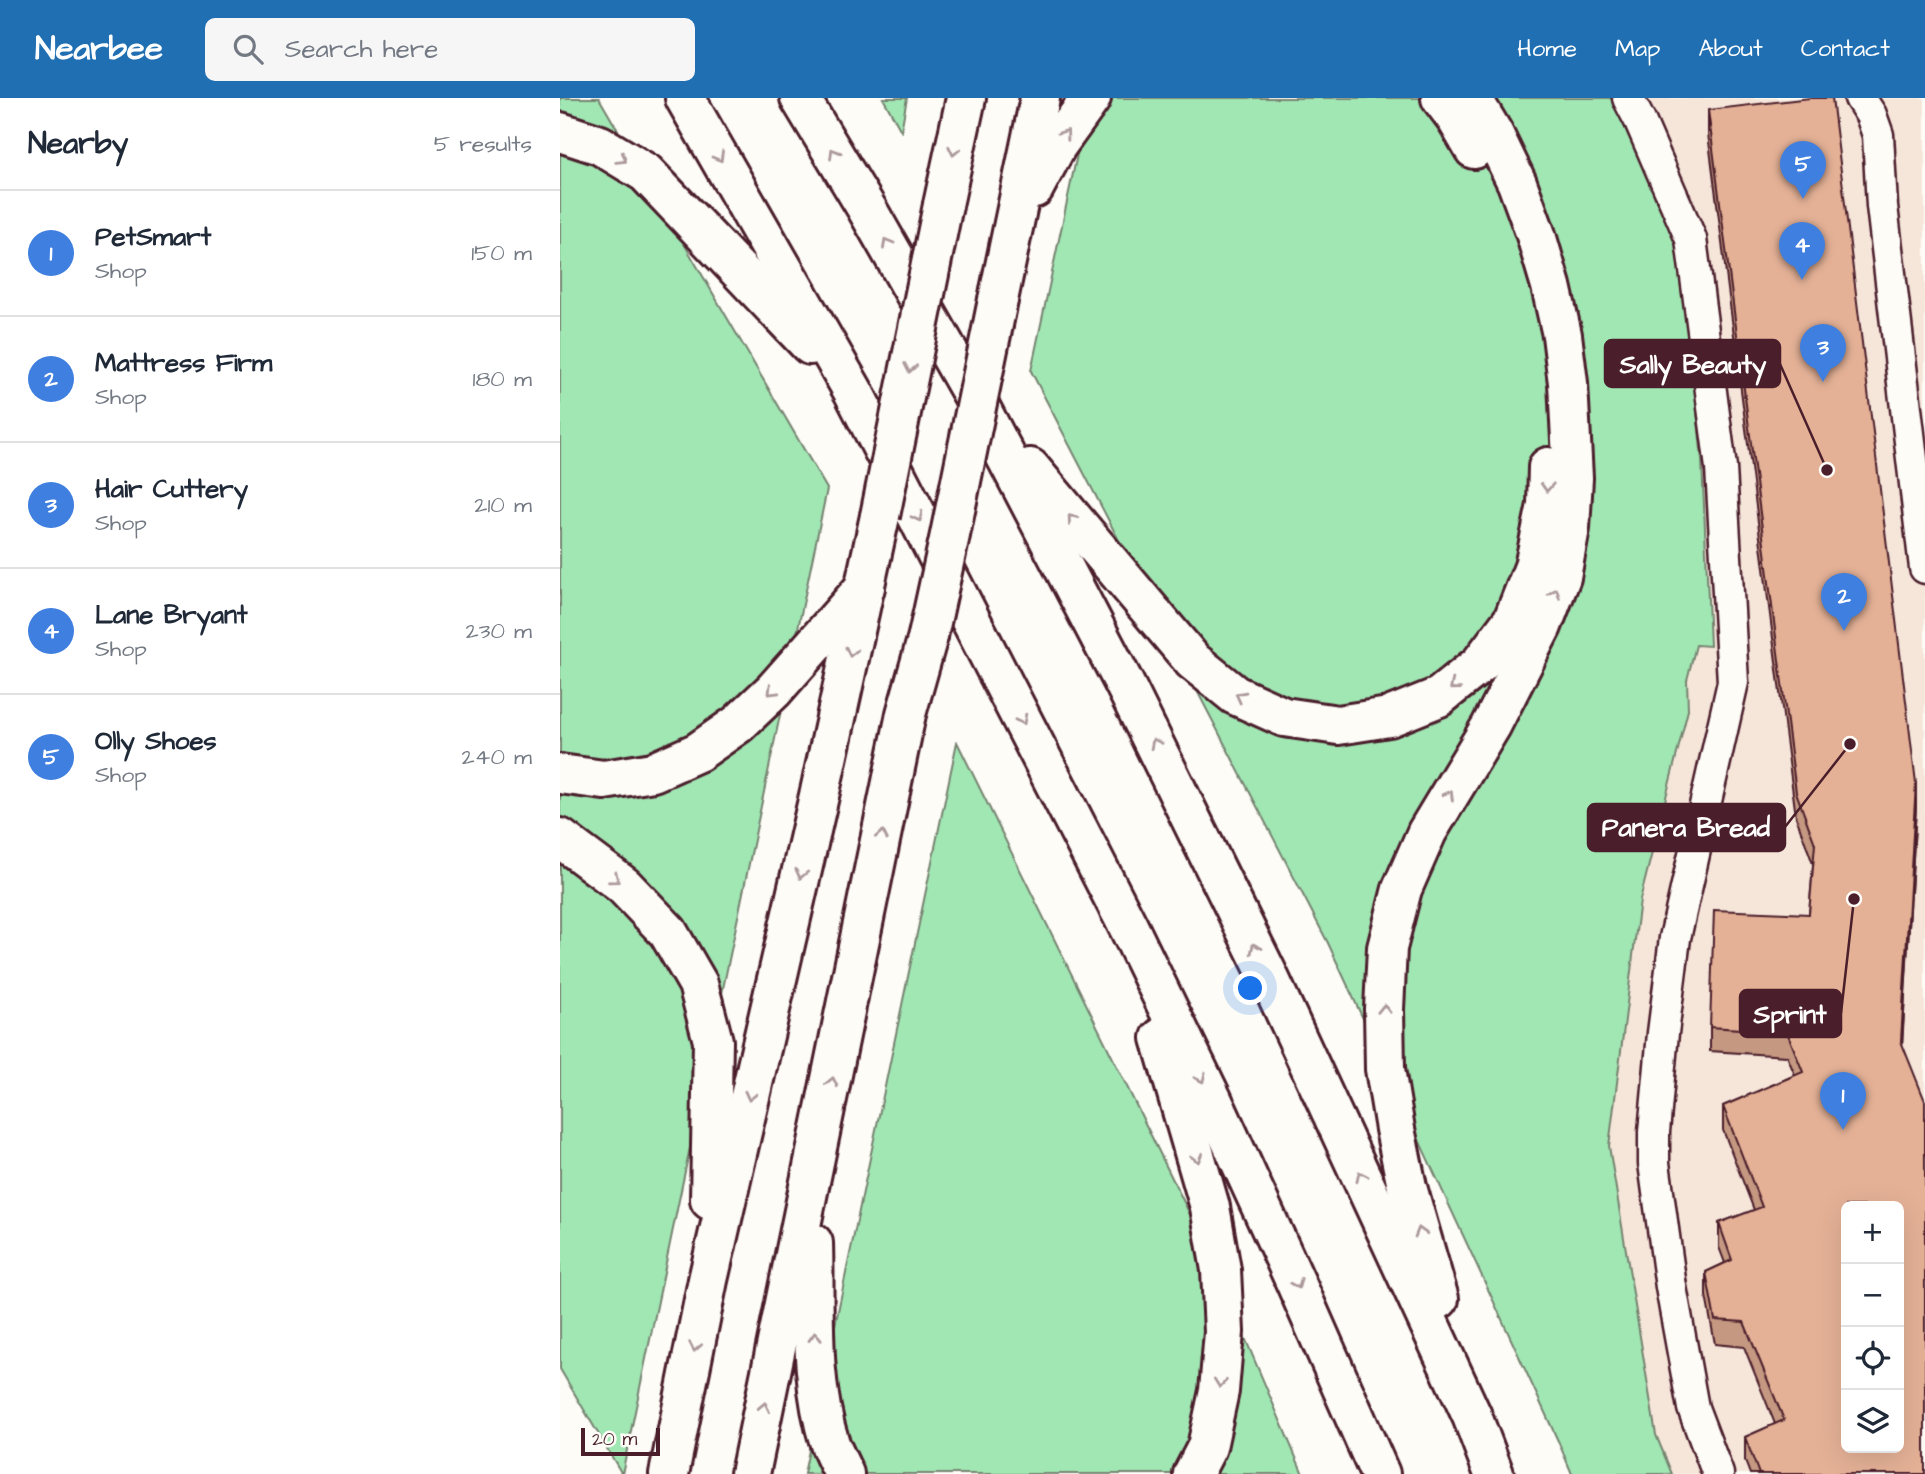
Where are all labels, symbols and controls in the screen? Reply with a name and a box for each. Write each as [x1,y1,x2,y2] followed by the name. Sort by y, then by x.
[205,18,695,81] search box
[35,26,163,72] text: Nearbee
[229,30,267,68] icon: search
[285,31,438,67] text: Search here
[1517,32,1577,66] text: Home
[1615,32,1660,66] text: Map
[1698,32,1763,66] text: About
[1801,32,1890,66] text: Contact
[28,123,128,165] text: Nearby
[434,128,532,160] text: 5 results
[1057,129,1069,142] one-way arrow
[1780,141,1826,199] pin: 5
[948,145,963,157] one-way arrow
[829,148,842,161] one-way arrow
[711,149,724,162] one-way arrow
[615,150,628,163] one-way arrow
[95,219,211,255] text: PetSmart
[1779,222,1825,280] pin: 4
[50,237,52,269] text: 1
[471,237,532,269] text: 150 m
[882,238,895,251] one-way arrow
[95,255,147,287] text: Shop
[1800,324,1846,382] pin: 3
[1605,340,1780,387] callout: Sally Beauty
[95,345,272,381] text: Mattress Firm
[1619,347,1767,386] text: Sally Beauty
[904,362,919,374] one-way arrow
[44,363,58,395] text: 2
[473,363,532,395] text: 180 m
[95,381,147,413] text: Shop
[95,471,248,507] text: Hair Cuttery
[1540,482,1555,493] one-way arrow
[45,489,57,521] text: 3
[474,489,532,521] text: 210 m
[95,507,147,539] text: Shop
[910,510,924,522] one-way arrow
[1068,514,1080,527] one-way arrow
[1821,573,1867,631] pin: 2
[1546,588,1560,600] one-way arrow
[95,597,248,633] text: Lane Bryant
[43,615,59,647] text: 4
[466,615,532,647] text: 230 m
[95,633,147,665] text: Shop
[845,646,860,658] one-way arrow
[1449,677,1461,690] one-way arrow
[767,683,780,696] one-way arrow
[1235,691,1247,704] one-way arrow
[1014,713,1027,725] one-way arrow
[95,723,217,759] text: Olly Shoes
[1149,738,1163,750] one-way arrow
[43,741,59,773] text: 5
[462,741,532,773] text: 240 m
[95,759,147,791] text: Shop
[1441,789,1454,802] one-way arrow
[1588,804,1785,851] callout: Panera Bread
[1602,810,1771,846] text: Panera Bread
[873,829,888,841] one-way arrow
[795,868,810,880] one-way arrow
[607,870,619,883] one-way arrow
[1249,943,1263,955] one-way arrow
[1233,971,1267,1005] your location
[1740,990,1841,1037] callout: Sprint
[1753,997,1827,1033] text: Sprint
[1376,1003,1392,1014] one-way arrow
[1193,1071,1207,1083] one-way arrow
[1820,1072,1866,1130] pin: 1
[823,1076,838,1088] one-way arrow
[744,1090,759,1102] one-way arrow
[1189,1152,1203,1164] one-way arrow
[1356,1171,1370,1183] one-way arrow
[1841,1201,1904,1453] map controls
[1841,1201,1904,1264] button: +
[1414,1227,1429,1239] one-way arrow
[1841,1264,1904,1327] button: −
[1289,1277,1303,1290] one-way arrow
[1841,1327,1904,1390] button: locate
[807,1331,822,1342] one-way arrow
[688,1341,703,1353] one-way arrow
[1212,1377,1227,1389] one-way arrow
[1841,1390,1904,1453] button: layers
[756,1401,771,1413] one-way arrow
[581,1425,660,1457] scale bar
[592,1426,637,1453] text: 20 m

